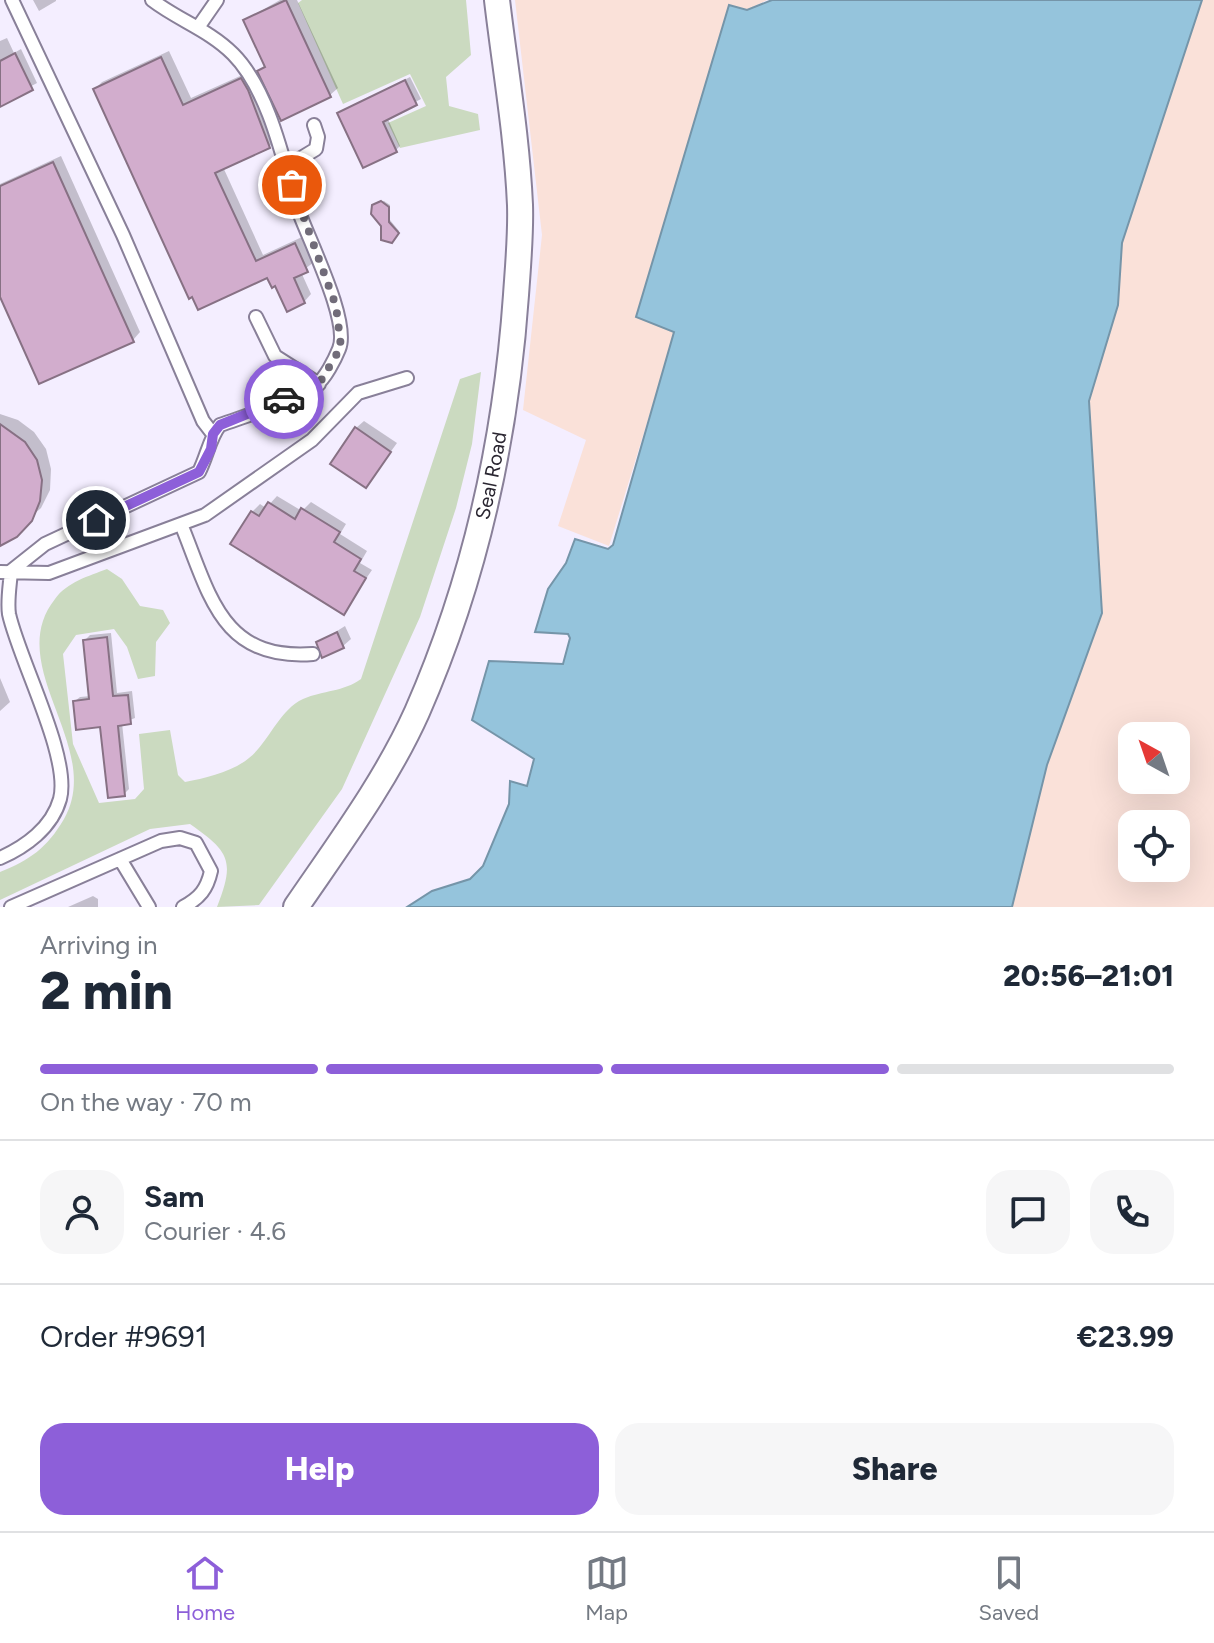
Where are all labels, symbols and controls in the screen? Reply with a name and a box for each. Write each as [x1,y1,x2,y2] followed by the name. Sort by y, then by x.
[258,151,326,219] pin
[270,163,314,207] icon: bag
[244,359,324,439] courier
[262,377,306,421] icon: car
[470,430,512,522] street label: Seal Road
[62,486,130,554] pin
[74,498,118,542] icon: home
[1118,722,1190,794] north arrow
[1118,722,1190,882] map controls
[1118,810,1190,882] button: locate
[40,929,158,961] text: Arriving in
[1003,957,1174,994] text: 20:56–21:01
[40,960,173,1022] text: 2 min
[40,1086,252,1118] text: On the way · 70 m
[40,1170,124,1254] button: person
[986,1170,1070,1254] button: chat
[1090,1170,1174,1254] button: phone
[144,1178,204,1215] text: Sam
[144,1215,286,1247] text: Courier · 4.6
[40,1318,207,1355] text: Order #9691
[1077,1318,1174,1355] text: €23.99
[40,1423,599,1515] button: Help
[615,1423,1174,1515] button: Share
[175,1551,235,1626] tab: Home
[585,1551,629,1626] tab: Map
[978,1551,1039,1626] tab: Saved

